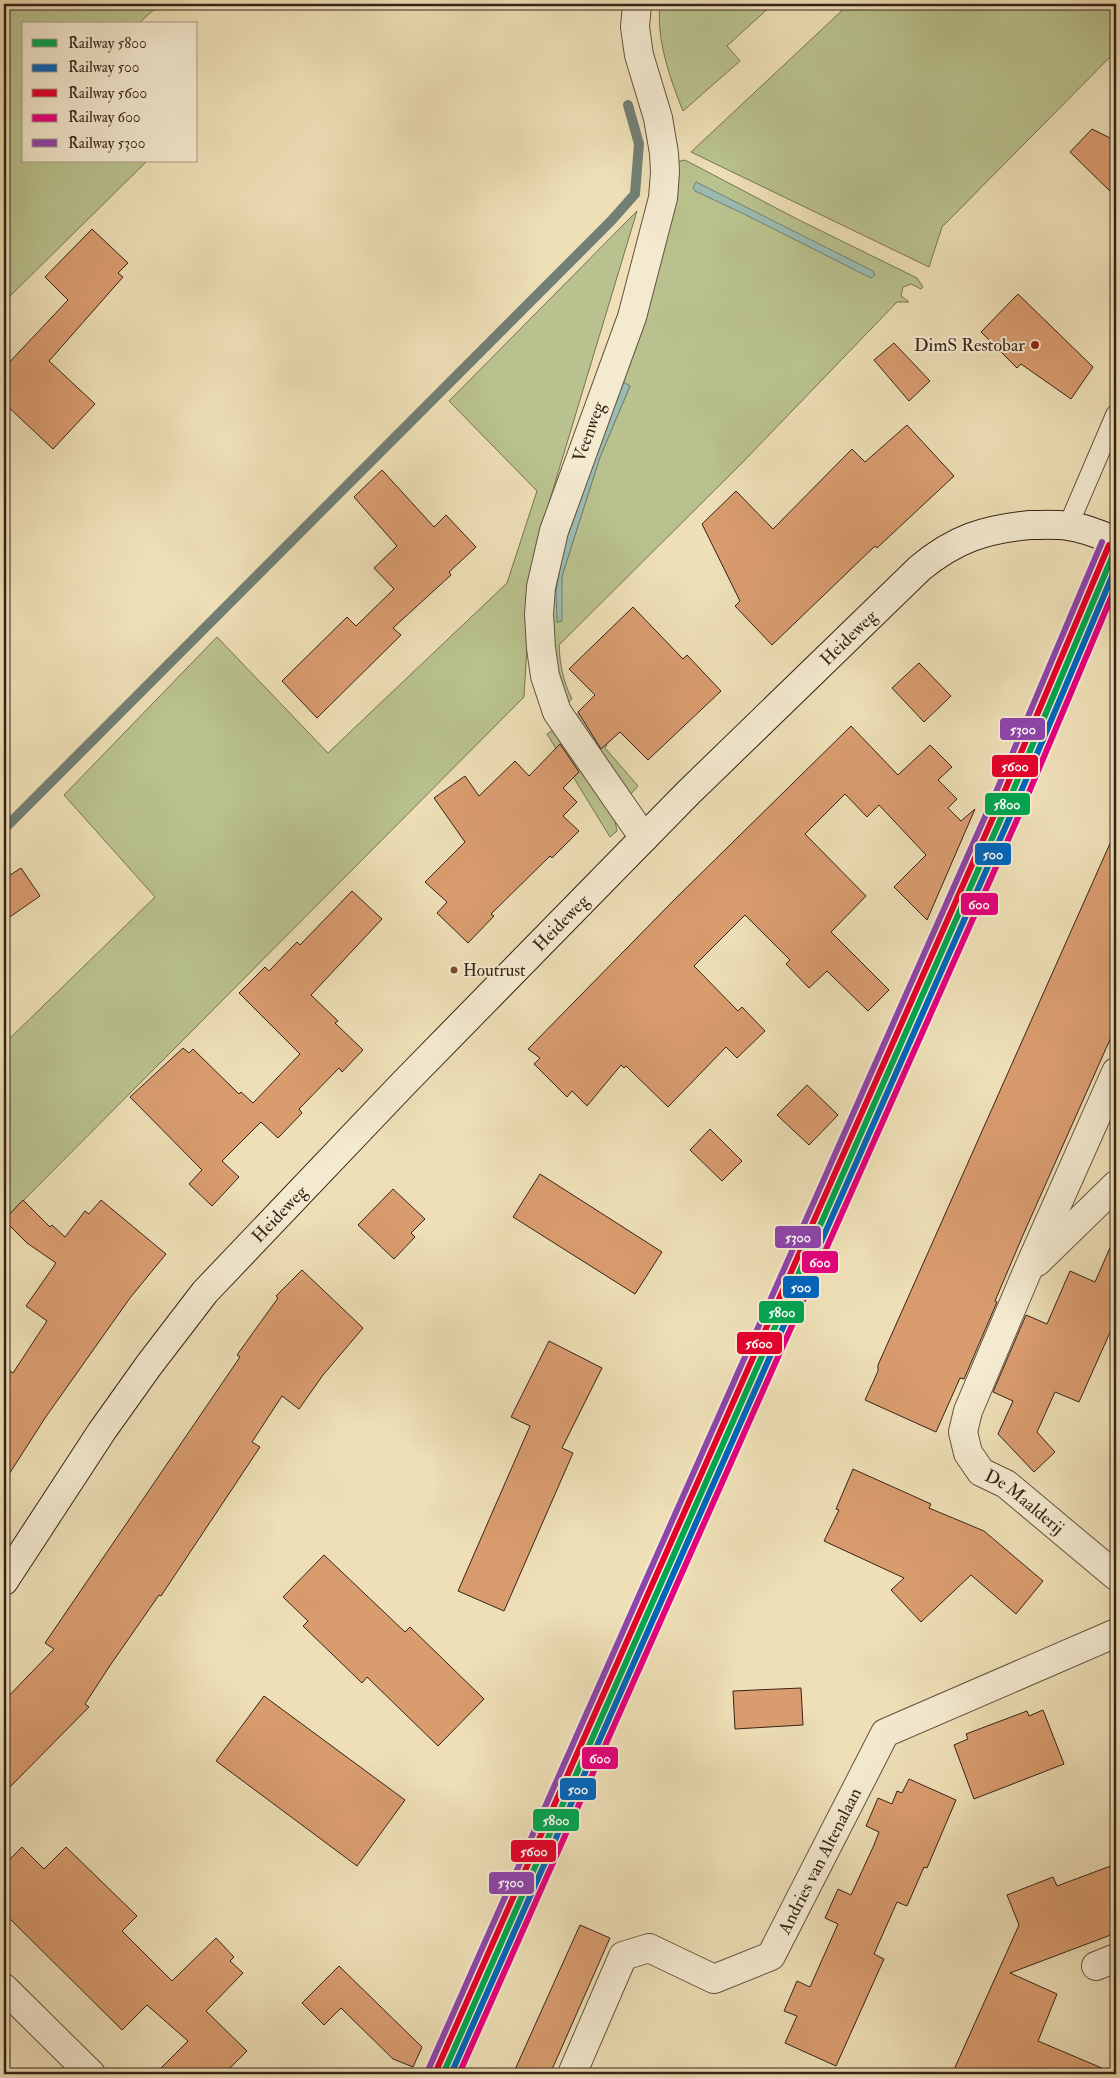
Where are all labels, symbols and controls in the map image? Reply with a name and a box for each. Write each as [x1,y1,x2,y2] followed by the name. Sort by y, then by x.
[22,22,198,162] legend
[68,34,147,53] text: Railway 5800
[68,58,139,77] text: Railway 500
[68,84,147,103] text: Railway 5600
[68,108,141,127] text: Railway 600
[68,134,145,153] text: Railway 5300
[914,334,1025,357] place label: DimS Restobar
[1029,339,1041,351] marker: DimS Restobar
[567,398,611,465] street label: Veenweg
[815,604,882,670] street label: Heideweg
[999,717,1046,741] line badge: 5300
[1010,721,1036,738] text: 5300
[991,754,1039,778] line badge: 5600
[1001,758,1029,775] text: 5600
[984,792,1031,816] line badge: 5800
[993,796,1021,813] text: 5800
[974,842,1012,866] line badge: 500
[983,846,1003,863] text: 500
[528,889,595,956] street label: Heideweg
[960,892,999,916] line badge: 600
[968,896,990,913] text: 600
[463,960,526,981] place label: Houtrust
[449,965,459,975] marker: Houtrust
[247,1180,313,1247] street label: Heideweg
[774,1225,822,1249] line badge: 5300
[785,1229,811,1246] text: 5300
[801,1250,839,1274] line badge: 600
[809,1254,831,1271] text: 600
[782,1275,820,1299] line badge: 500
[791,1279,811,1296] text: 500
[758,1300,805,1324] line badge: 5800
[768,1304,796,1321] text: 5800
[736,1331,783,1355] line badge: 5600
[745,1335,773,1352] text: 5600
[981,1464,1069,1539] street label: De Maalderij
[581,1746,619,1770] line badge: 600
[589,1750,611,1767] text: 600
[559,1777,597,1801] line badge: 500
[568,1781,588,1798] text: 500
[772,1784,867,1939] street label: Andries van Altenalaan
[532,1808,580,1832] line badge: 5800
[542,1812,570,1829] text: 5800
[510,1839,557,1863] line badge: 5600
[520,1843,548,1860] text: 5600
[488,1871,535,1895] line badge: 5300
[498,1874,524,1891] text: 5300

